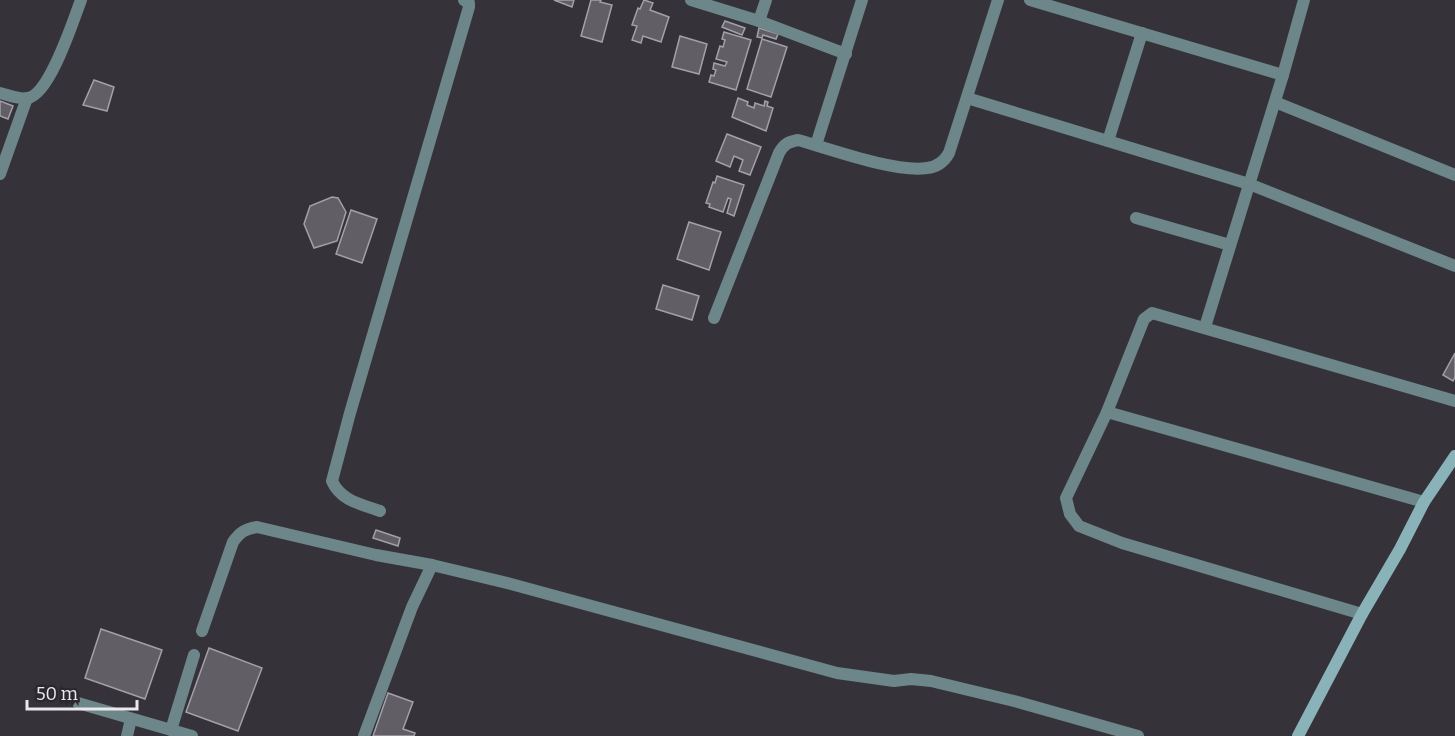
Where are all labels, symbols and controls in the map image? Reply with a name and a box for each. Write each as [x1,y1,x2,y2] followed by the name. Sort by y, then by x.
[27,673,136,711] scale bar
[36,683,78,705] text: 50 m

